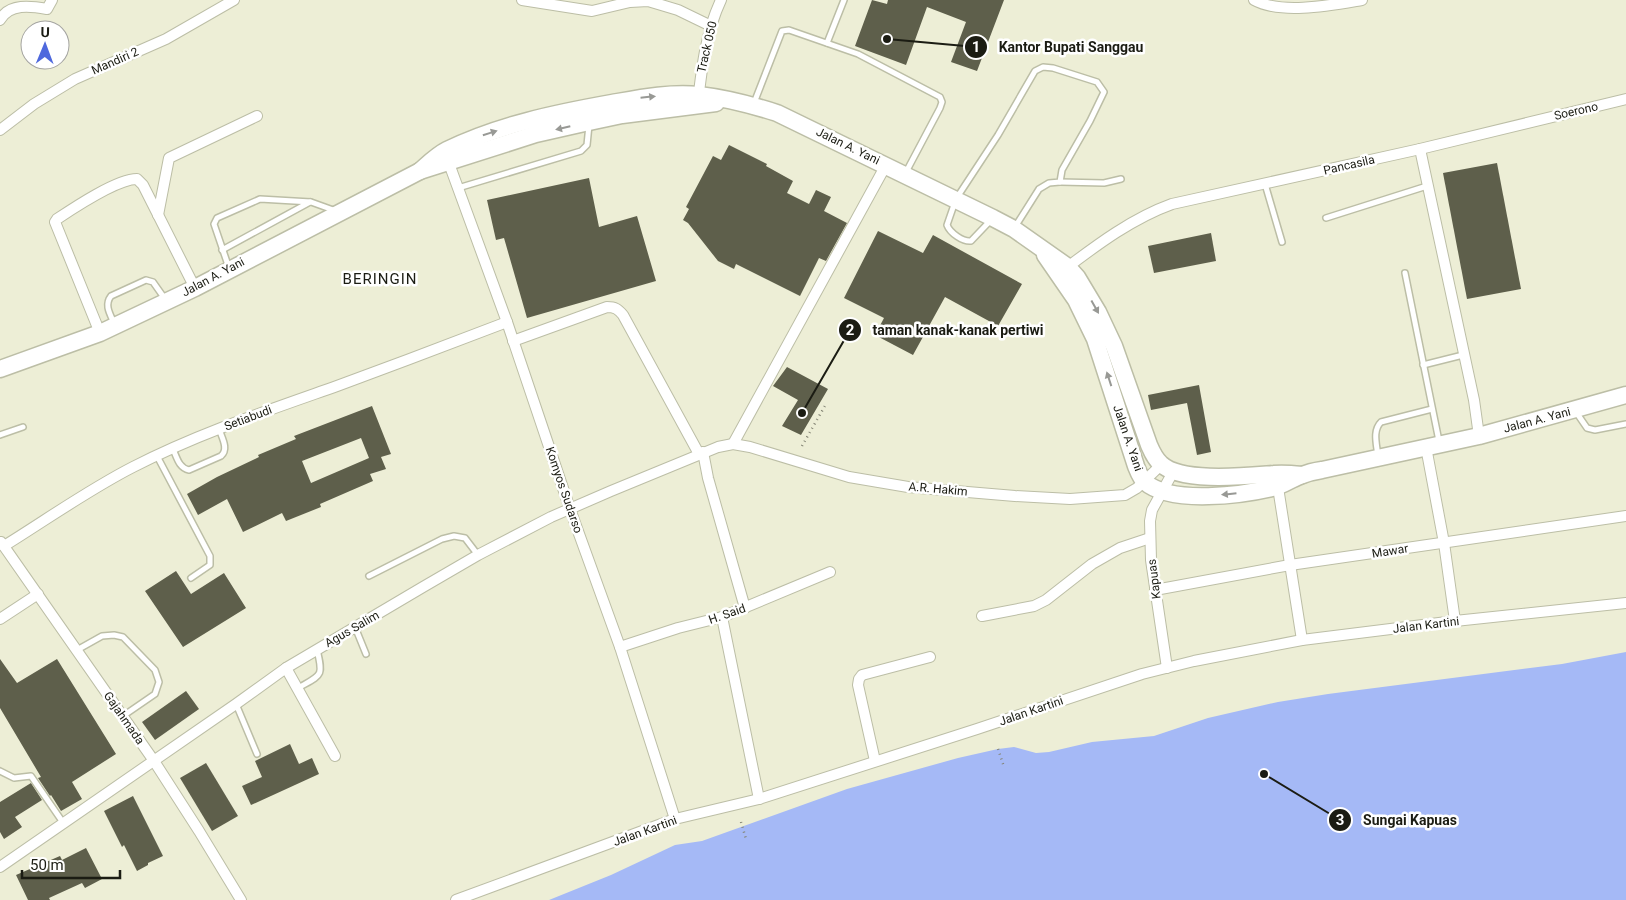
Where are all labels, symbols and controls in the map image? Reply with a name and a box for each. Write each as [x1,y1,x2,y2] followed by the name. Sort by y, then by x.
[20,20,70,70] north arrow
[694,20,720,74] street label: Track 050
[40,24,50,40] text: U
[964,33,1153,62] callout: Kantor Bupati Sanggau
[972,38,980,56] text: 1
[999,39,1143,55] text: Kantor Bupati Sanggau
[89,44,141,78] street label: Mandiri 2
[640,93,656,101] one-way arrow
[1553,99,1599,123] street label: Soerono
[556,124,571,132] one-way arrow
[814,125,882,167] street label: Jalan A. Yani
[482,129,497,136] one-way arrow
[1322,152,1376,178] street label: Pancasila
[179,255,247,299] street label: Jalan A. Yani
[343,270,417,288] district label: BERINGIN
[1091,301,1100,314] one-way arrow
[837,316,1053,345] callout: taman kanak-kanak pertiwi
[846,321,855,339] text: 2
[872,322,1044,338] text: taman kanak-kanak pertiwi
[1104,371,1112,386] one-way arrow
[222,402,274,433] street label: Setiabudi
[1110,403,1146,473] street label: Jalan A. Yani
[1502,404,1572,436] street label: Jalan A. Yani
[543,445,585,535] street label: Komyos Sudarso
[908,479,968,499] street label: A.R. Hakim
[1221,490,1237,498] one-way arrow
[1371,541,1409,561] street label: Mawar
[1145,558,1163,600] street label: Kapuas
[707,601,747,627] street label: H. Said
[322,608,382,650] street label: Agus Salim
[1392,614,1460,636] street label: Jalan Kartini
[101,689,147,747] street label: Gajahmada
[997,693,1065,729] street label: Jalan Kartini
[1328,805,1467,834] callout: Sungai Kapuas
[1336,811,1344,829] text: 3
[1363,812,1457,828] text: Sungai Kapuas
[611,813,679,849] street label: Jalan Kartini
[22,848,120,880] scale bar
[30,856,64,874] text: 50 m

